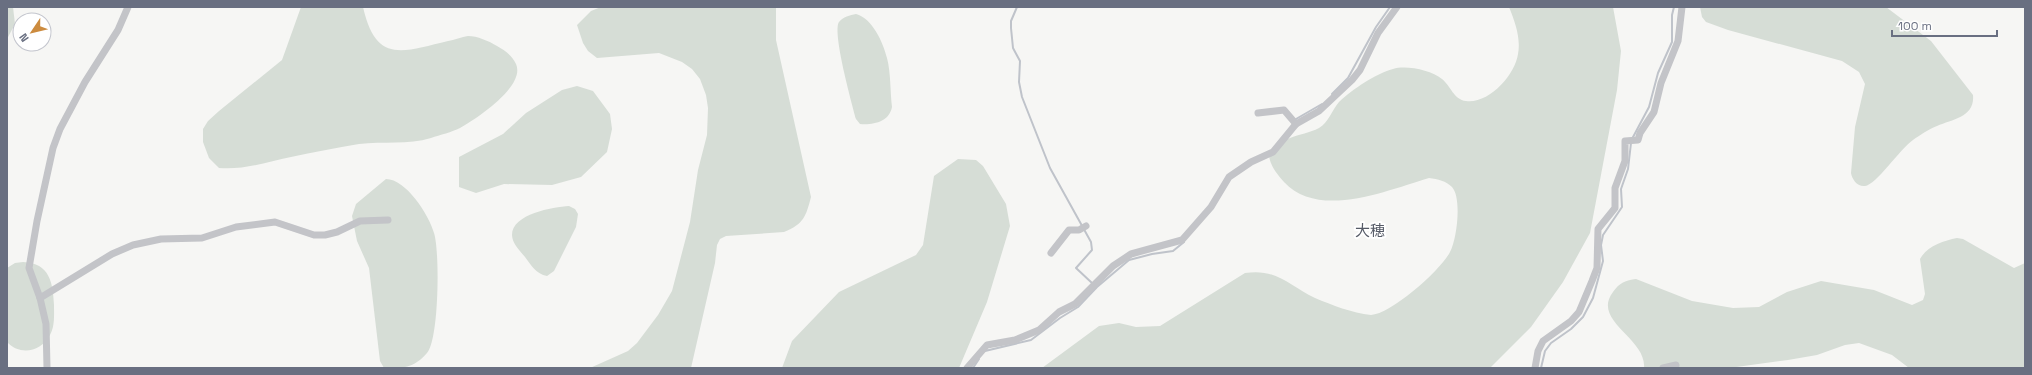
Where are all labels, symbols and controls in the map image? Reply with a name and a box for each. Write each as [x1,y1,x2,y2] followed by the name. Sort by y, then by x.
[12,12,52,52] north arrow
[1892,12,1997,38] scale bar
[1898,18,1932,34] text: 100 m
[16,31,32,45] text: N
[1355,221,1385,240] district label: 大穂

